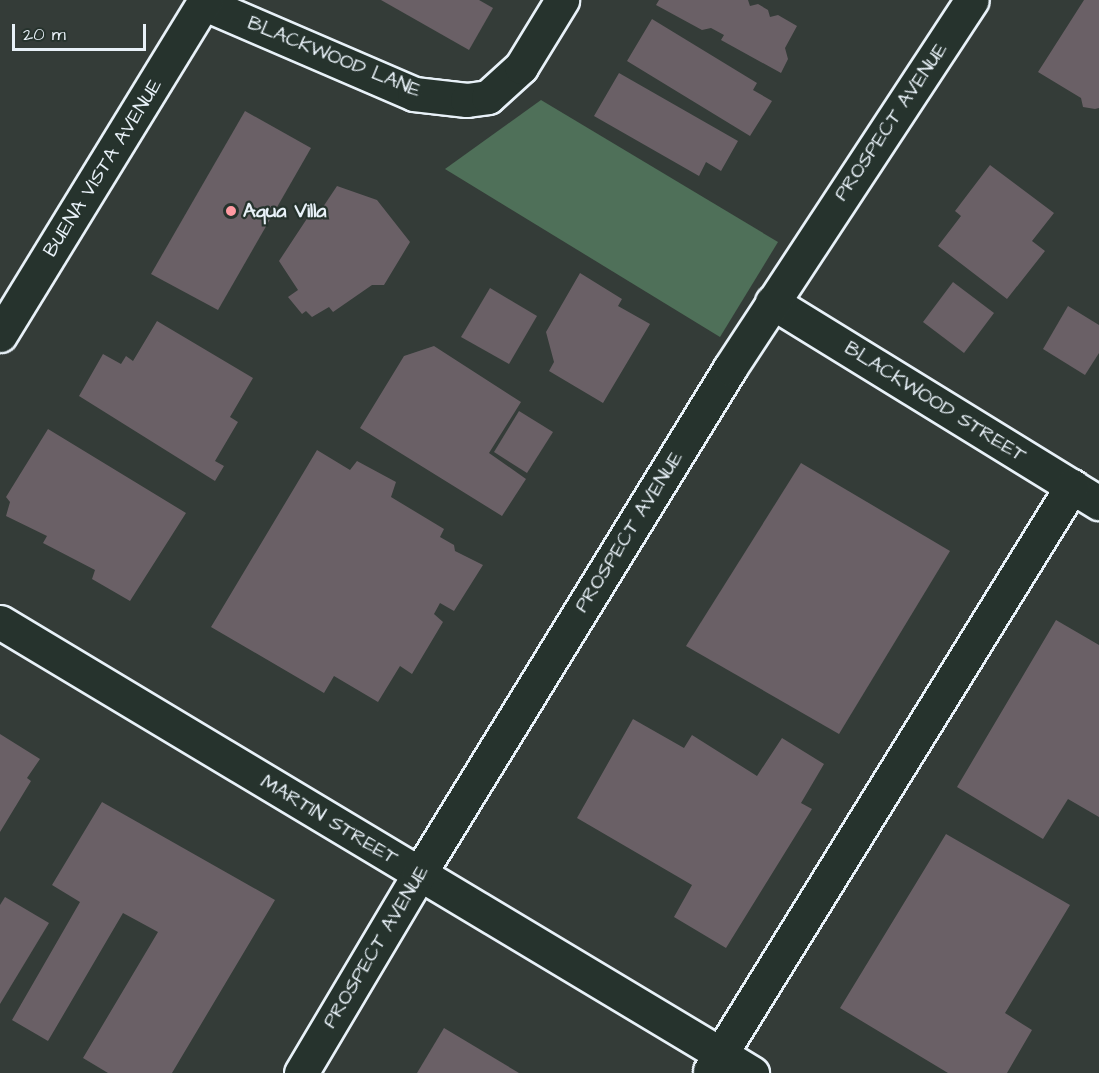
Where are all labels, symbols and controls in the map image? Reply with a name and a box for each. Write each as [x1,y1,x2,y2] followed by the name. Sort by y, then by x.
[244,11,424,103] street label: BLACKWOOD LANE
[15,12,148,50] scale bar
[23,22,66,47] text: 20 m
[829,38,953,206] street label: PROSPECT AVENUE
[38,75,168,261] street label: BUENA VISTA AVENUE
[243,199,326,223] place label: Aqua Villa
[224,204,238,218] marker: Aqua Villa
[840,336,1030,468] street label: BLACKWOOD STREET
[570,447,688,617] street label: PROSPECT AVENUE
[256,770,402,870] street label: MARTIN STREET
[318,861,434,1033] street label: PROSPECT AVENUE

